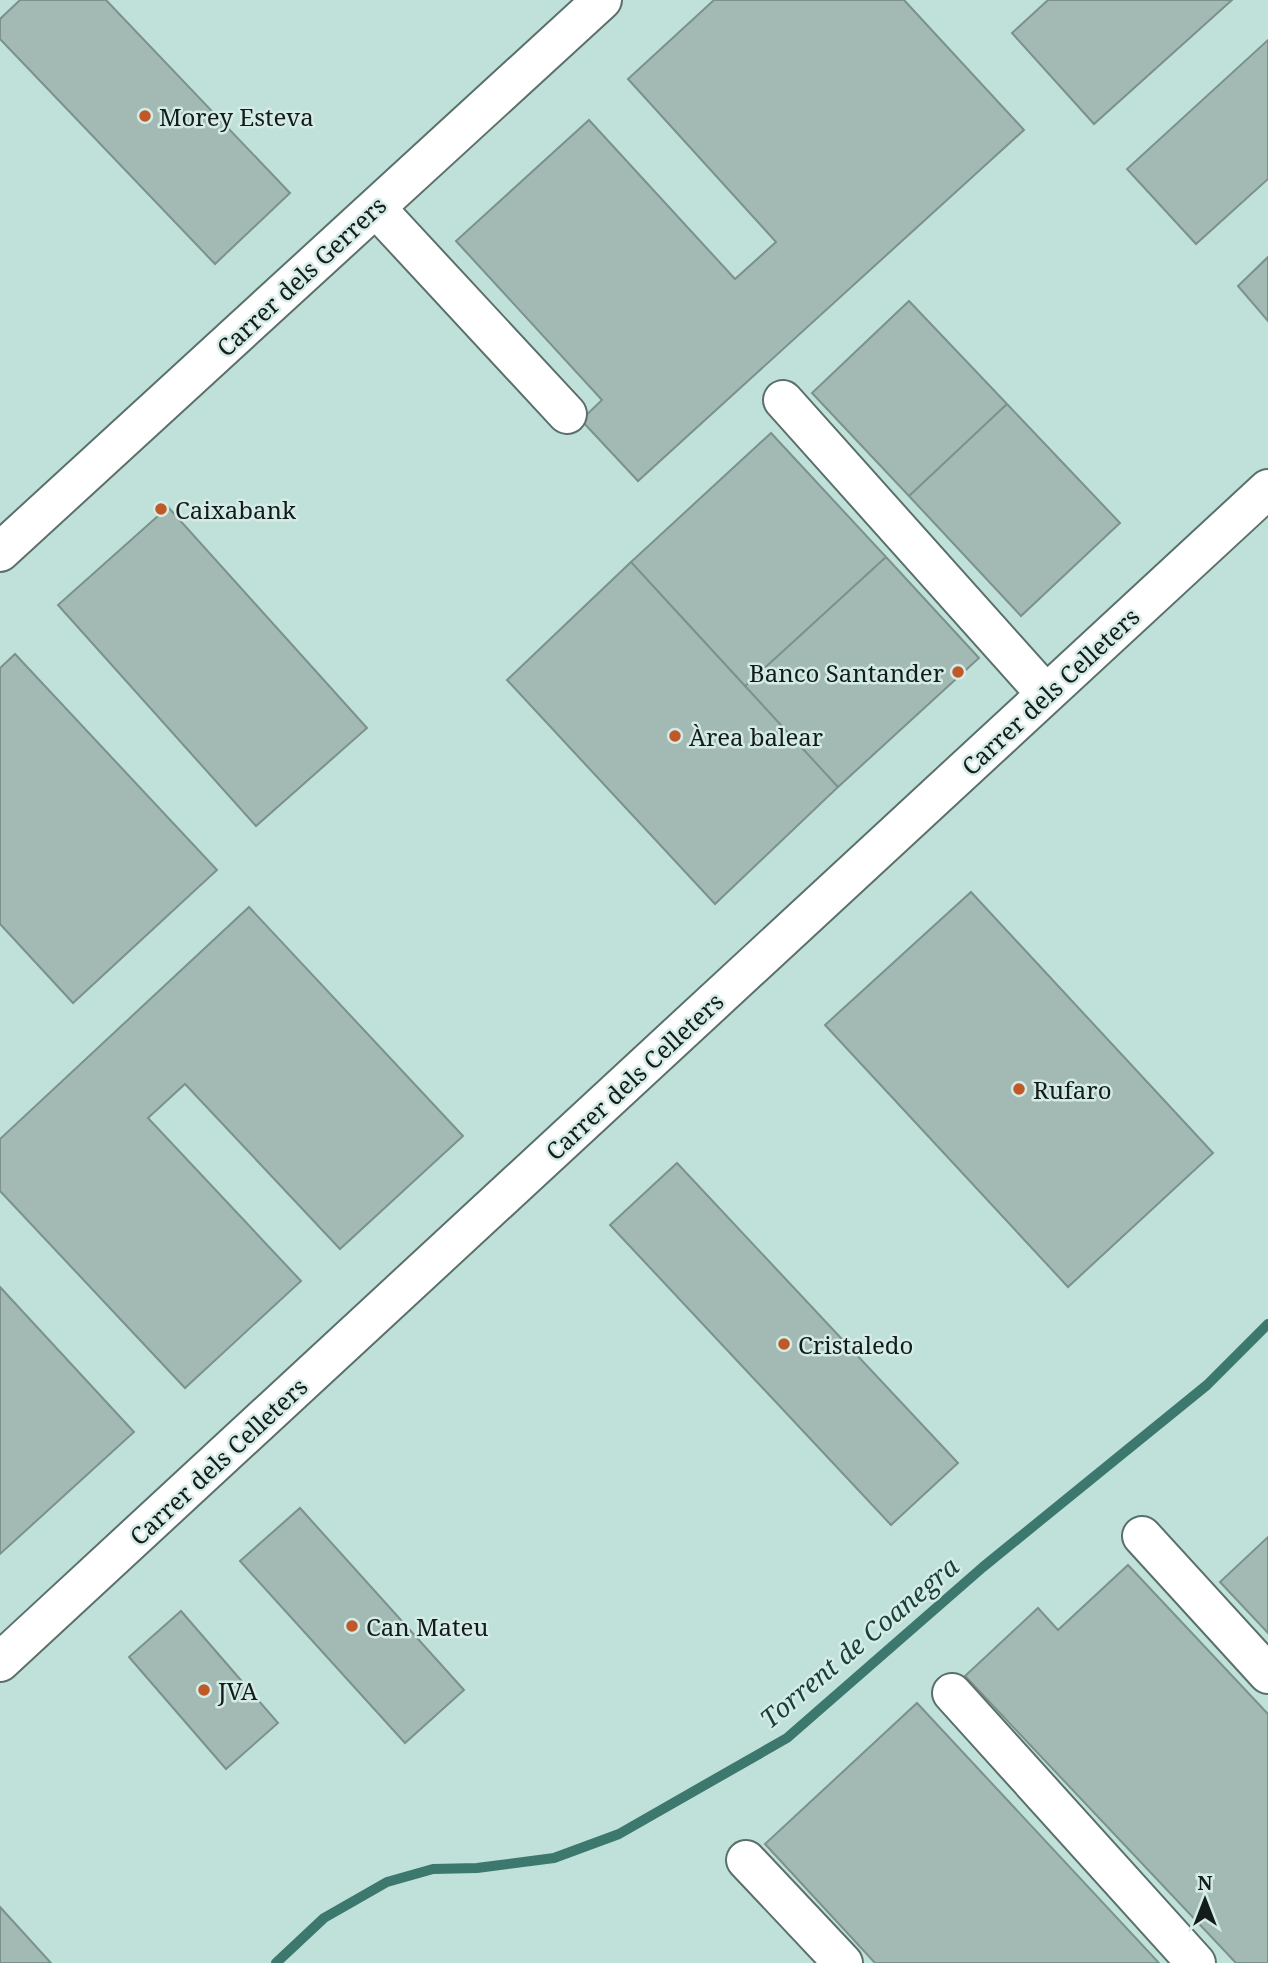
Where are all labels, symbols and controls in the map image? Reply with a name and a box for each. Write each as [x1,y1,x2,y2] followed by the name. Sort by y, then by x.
[159,100,314,133] place label: Morey Esteva
[137,108,153,124] marker: Morey Esteva
[209,189,393,363] street label: Carrer dels Gerrers
[175,493,297,526] place label: Caixabank
[153,501,169,517] marker: Caixabank
[954,600,1146,782] street label: Carrer dels Celleters
[749,656,944,689] place label: Banco Santander
[950,664,966,680] marker: Banco Santander
[689,720,823,753] place label: Àrea balear
[667,728,683,744] marker: Àrea balear
[538,985,730,1167] street label: Carrer dels Celleters
[1033,1073,1112,1106] place label: Rufaro
[1011,1081,1027,1097] marker: Rufaro
[798,1328,913,1361] place label: Cristaledo
[776,1336,792,1352] marker: Cristaledo
[122,1370,314,1552] street label: Carrer dels Celleters
[752,1548,966,1736] water label: Torrent de Coanegra
[366,1610,489,1643] place label: Can Mateu
[344,1618,360,1634] marker: Can Mateu
[217,1674,258,1707] place label: JVA
[196,1682,212,1698] marker: JVA
[1170,1865,1240,1935] north arrow
[1198,1870,1213,1896] text: N

